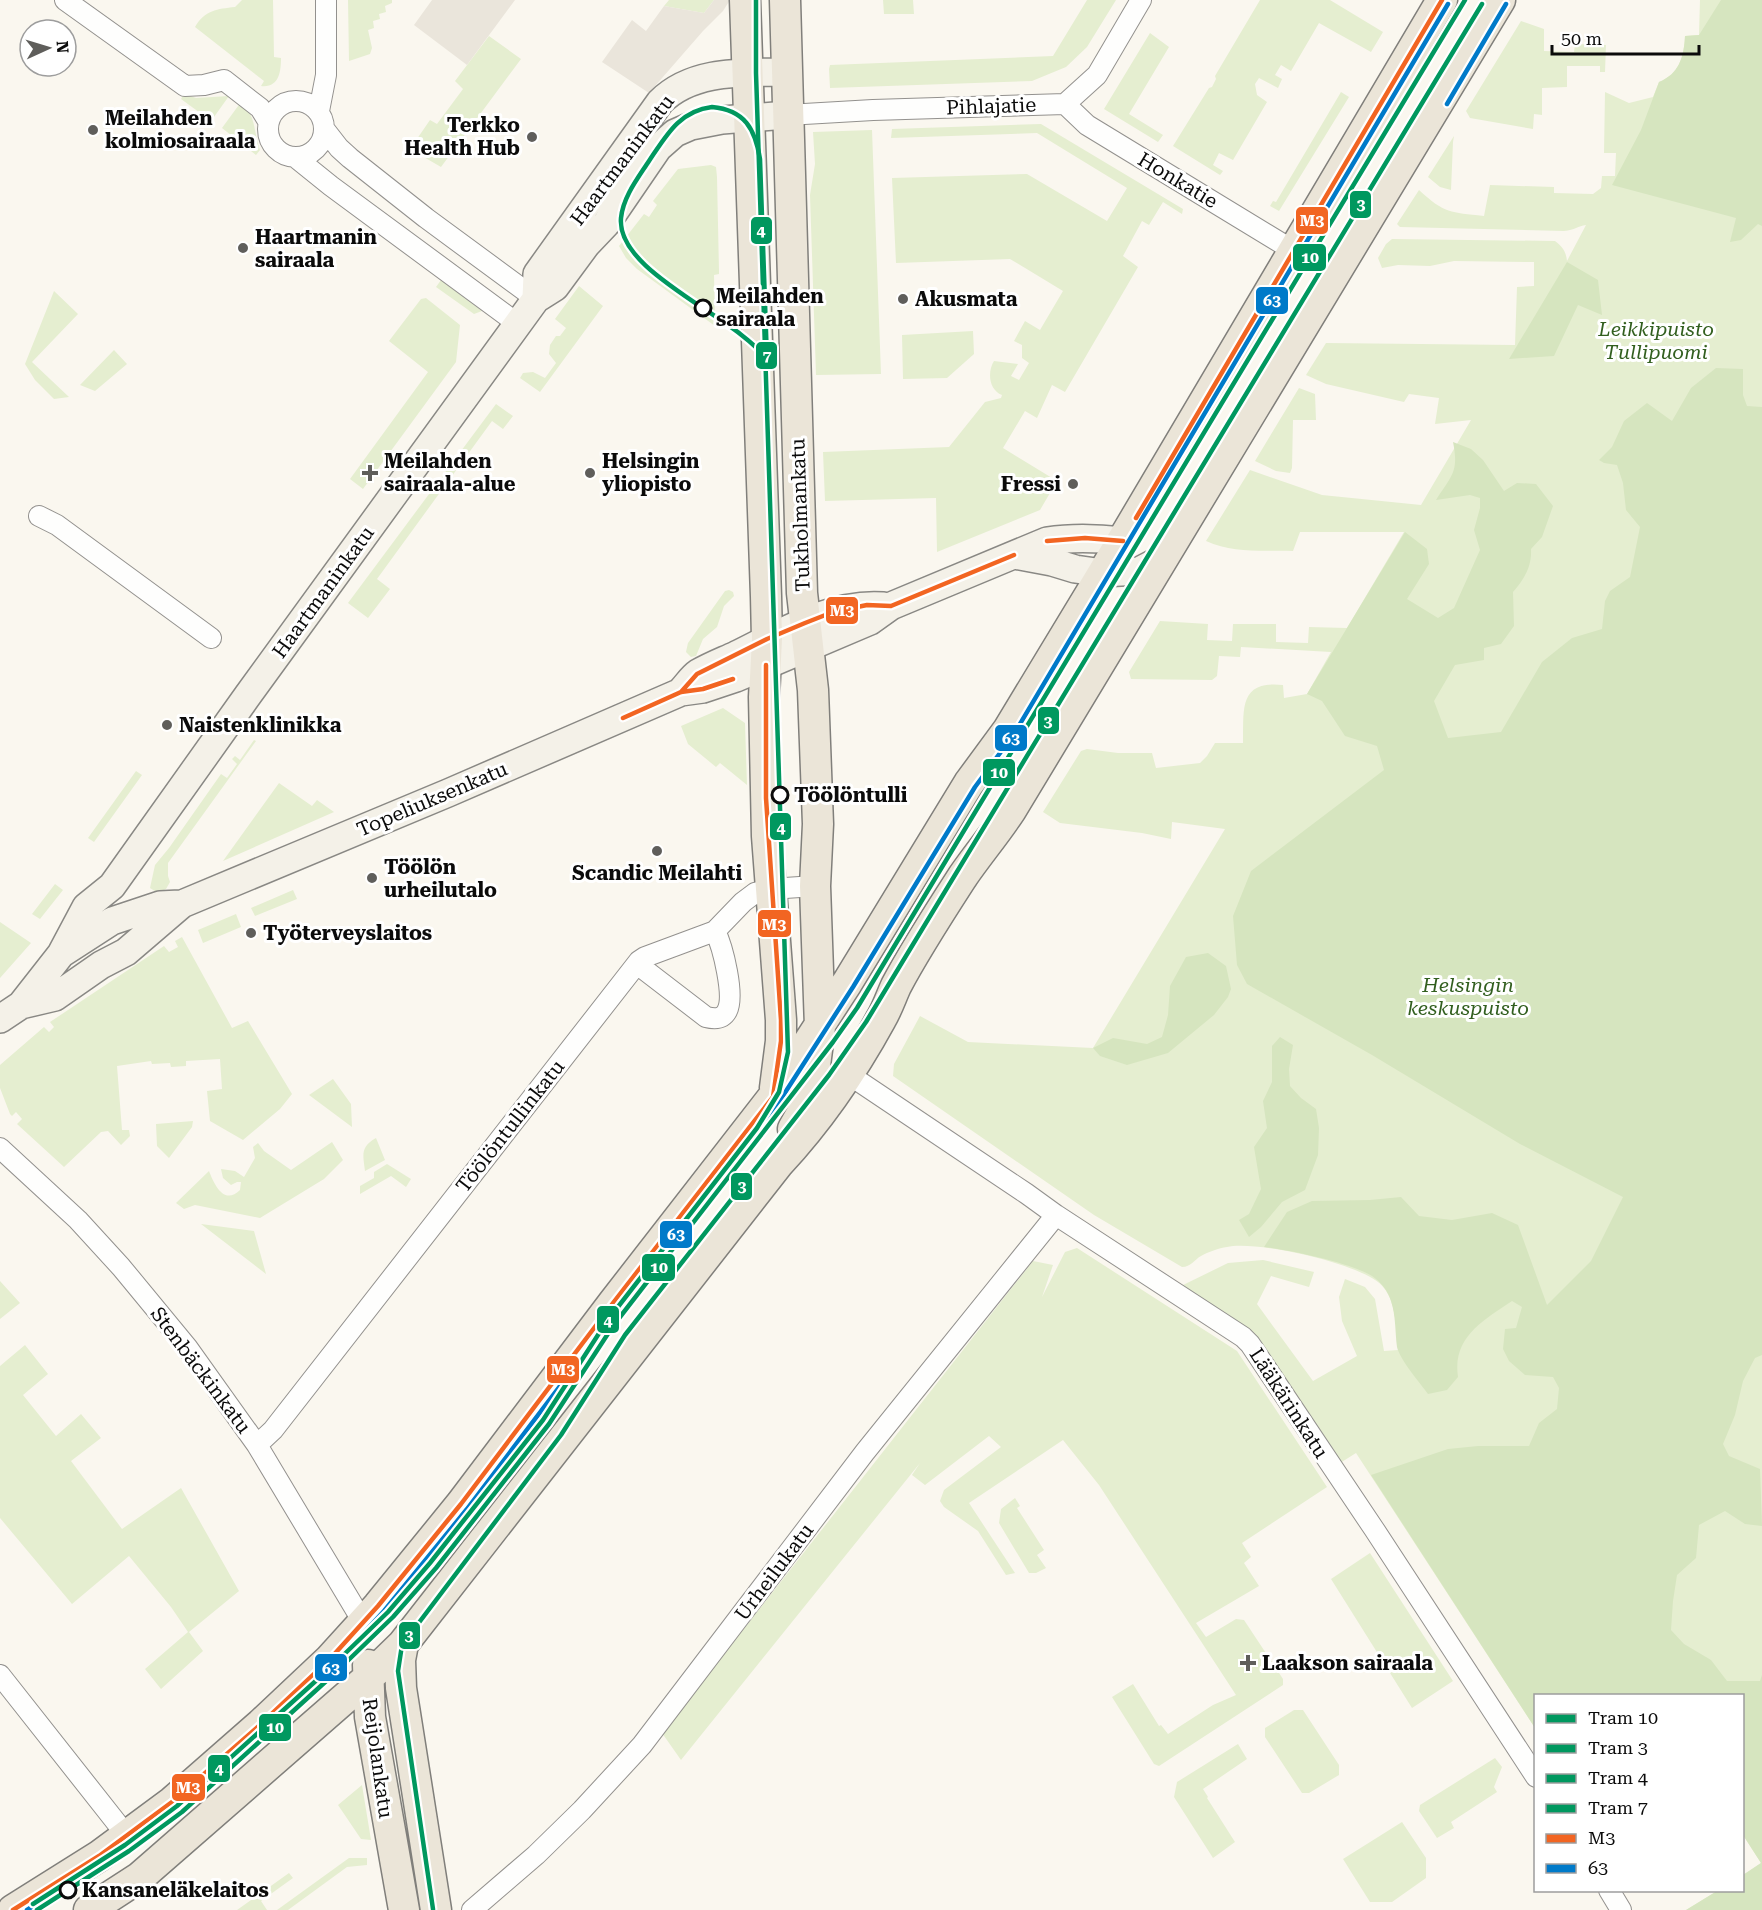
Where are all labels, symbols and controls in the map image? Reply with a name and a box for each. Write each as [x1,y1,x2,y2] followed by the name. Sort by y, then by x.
[18,18,78,78] north arrow
[1552,18,1699,56] scale bar
[1561,28,1602,49] text: 50 m
[53,40,72,54] text: N
[565,89,679,230] street label: Haartmaninkatu
[945,92,1037,120] street label: Pihlajatie
[105,106,256,153] place label: Meilahden kolmiosairaala
[404,113,520,160] place label: Terkko Health Hub
[86,123,100,137] marker: Meilahden kolmiosairaala
[525,130,539,144] marker: Terkko Health Hub
[1134,147,1222,213] street label: Honkatie
[1349,190,1372,219] line badge: 3
[1357,195,1366,214] text: 3
[1295,206,1329,235] line badge: M3
[1300,211,1324,230] text: M3
[750,216,773,245] line badge: 4
[757,221,766,240] text: 4
[255,225,377,272] place label: Haartmanin sairaala
[236,241,250,255] marker: Haartmanin sairaala
[1292,243,1327,272] line badge: 10
[1301,248,1319,267] text: 10
[716,284,824,331] place label: Meilahden sairaala
[1255,286,1289,315] line badge: 63
[915,287,1018,311] place label: Akusmata
[1263,291,1281,310] text: 63
[896,292,910,306] marker: Akusmata
[694,299,712,317] marker: Meilahden sairaala
[1597,317,1714,364] park label: Leikkipuisto Tullipuomi
[755,341,778,370] line badge: 7
[763,346,772,365] text: 7
[785,437,815,592] street label: Tukholmankatu
[384,449,516,496] place label: Meilahden sairaala-alue
[602,449,700,496] place label: Helsingin yliopisto
[361,464,379,482] marker: Meilahden sairaala-alue
[583,466,597,480] marker: Helsingin yliopisto
[1001,472,1061,496] place label: Fressi
[1066,477,1080,491] marker: Fressi
[267,521,379,663] street label: Haartmaninkatu
[825,596,859,625] line badge: M3
[830,601,854,620] text: M3
[1037,706,1060,735] line badge: 3
[1044,712,1053,731] text: 3
[179,713,342,737] place label: Naistenklinikka
[160,718,174,732] marker: Naistenklinikka
[994,724,1028,752] line badge: 63
[1002,729,1020,748] text: 63
[353,756,511,842] street label: Topeliuksenkatu
[982,758,1016,787] line badge: 10
[990,763,1008,782] text: 10
[794,783,908,807] place label: Töölöntulli
[771,786,789,804] marker: Töölöntulli
[769,812,792,841] line badge: 4
[777,818,786,837] text: 4
[650,844,664,858] marker: Scandic Meilahti
[384,855,497,902] place label: Töölön urheilutalo
[572,861,742,885] place label: Scandic Meilahti
[365,871,379,885] marker: Töölön urheilutalo
[757,909,792,938] line badge: M3
[762,915,786,934] text: M3
[263,921,432,945] place label: Työterveyslaitos
[244,926,258,940] marker: Työterveyslaitos
[1407,973,1529,1020] park label: Helsingin keskuspuisto
[451,1054,570,1197] street label: Töölöntullinkatu
[730,1172,753,1201] line badge: 3
[738,1177,747,1196] text: 3
[659,1220,693,1249] line badge: 63
[667,1225,685,1244] text: 63
[641,1253,676,1282] line badge: 10
[650,1258,668,1277] text: 10
[146,1302,257,1438] street label: Stenbäckinkatu
[596,1305,620,1334] line badge: 4
[604,1311,613,1330] text: 4
[1244,1343,1334,1463] street label: Lääkärinkatu
[546,1355,580,1384] line badge: M3
[551,1360,575,1379] text: M3
[730,1518,819,1625] street label: Urheilukatu
[398,1621,421,1650] line badge: 3
[405,1626,414,1645] text: 3
[1262,1651,1433,1675] place label: Laakson sairaala
[314,1653,348,1682] line badge: 63
[1239,1654,1257,1672] marker: Laakson sairaala
[322,1659,340,1678] text: 63
[1534,1694,1744,1892] legend
[358,1696,398,1820] street label: Reijolankatu
[1588,1707,1658,1728] text: Tram 10
[258,1713,292,1742] line badge: 10
[266,1718,284,1737] text: 10
[1588,1737,1648,1758] text: Tram 3
[207,1754,231,1783] line badge: 4
[215,1759,224,1778] text: 4
[1588,1767,1648,1788] text: Tram 4
[171,1773,206,1802] line badge: M3
[176,1778,200,1797] text: M3
[1588,1797,1648,1818] text: Tram 7
[1588,1827,1615,1848] text: M3
[1588,1857,1608,1878] text: 63
[82,1878,269,1902] place label: Kansaneläkelaitos
[59,1881,77,1899] marker: Kansaneläkelaitos

